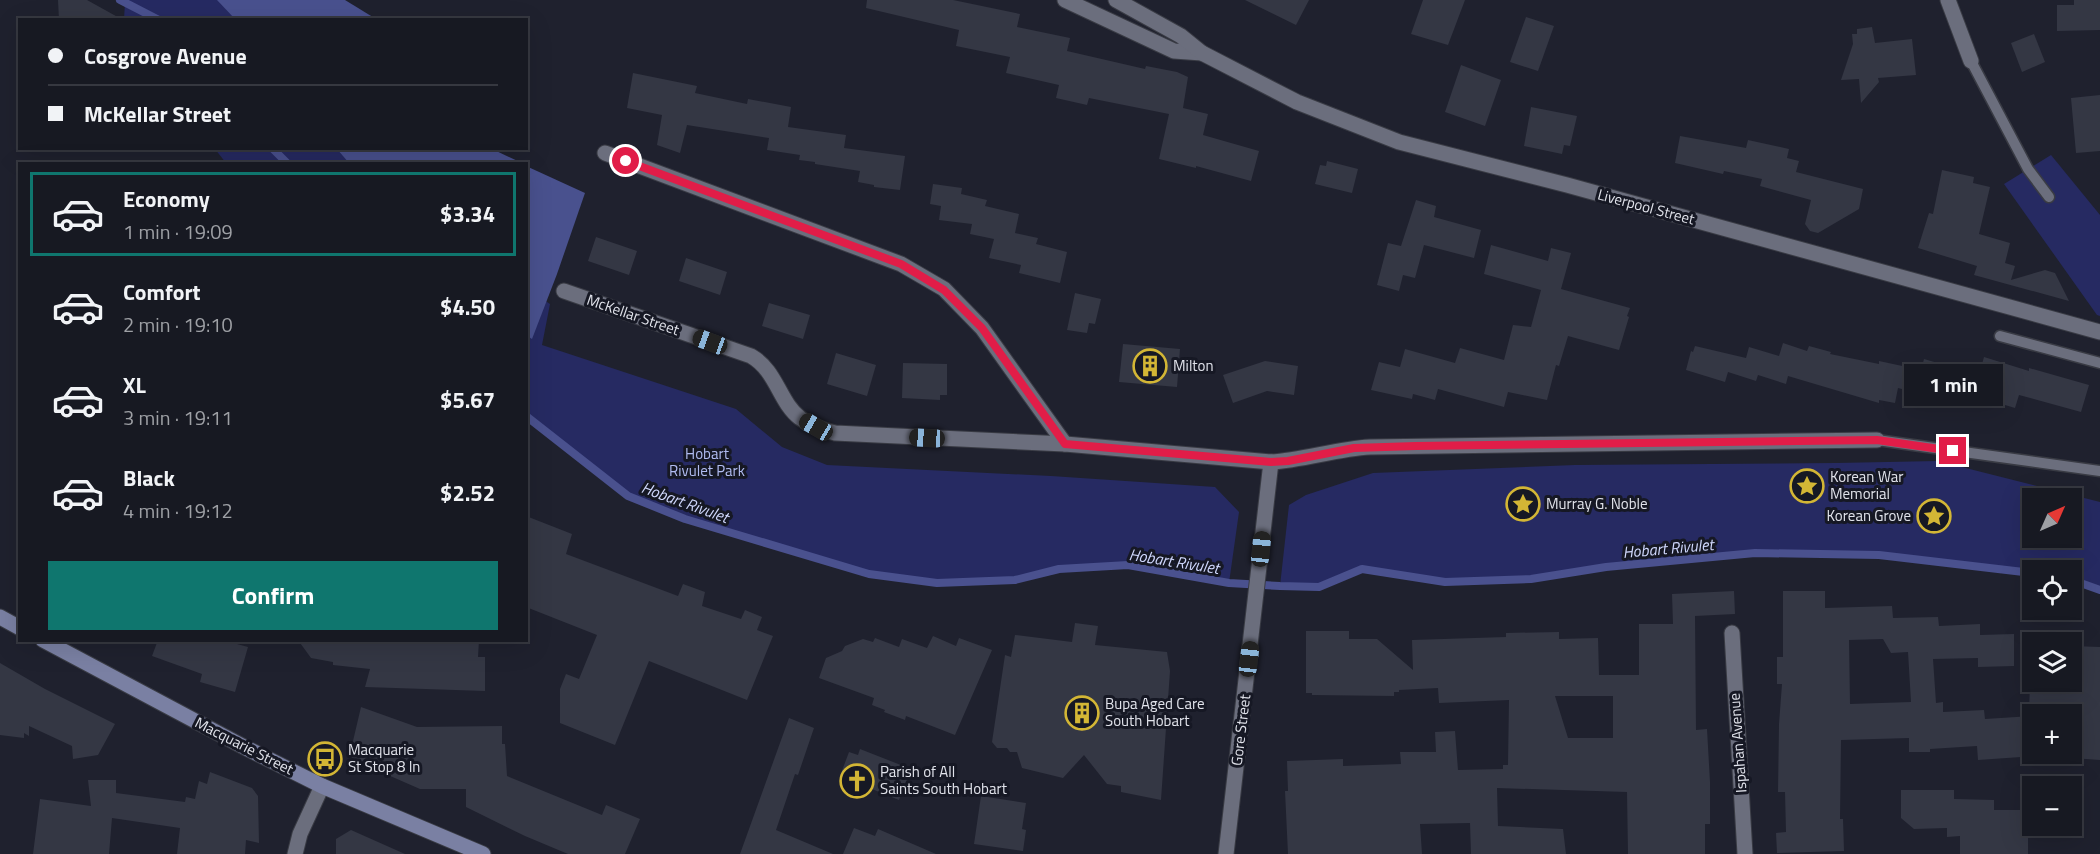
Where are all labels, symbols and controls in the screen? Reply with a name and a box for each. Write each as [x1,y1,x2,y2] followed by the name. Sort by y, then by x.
[84,39,247,73] text: Cosgrove Avenue
[84,97,231,131] text: McKellar Street
[612,147,639,174] route start
[123,182,210,216] text: Economy
[1595,183,1698,231] street label: Liverpool Street
[51,187,105,241] icon: car
[440,197,495,231] text: $3.34
[123,216,233,247] text: 1 min · 19:09
[123,275,201,309] text: Comfort
[51,280,105,334] icon: car
[584,288,683,341] street label: McKellar Street
[440,290,495,324] text: $4.50
[123,309,233,340] text: 2 min · 19:10
[690,327,730,357] car
[1132,348,1168,384] building icon: Milton
[1173,354,1214,377] place label: Milton
[1904,364,2002,406] callout: 1 min
[123,368,146,402] text: XL
[1929,369,1978,400] text: 1 min
[51,373,105,427] icon: car
[440,383,495,417] text: $5.67
[123,402,233,433] text: 3 min · 19:11
[796,410,836,444] car
[909,428,945,448] car
[1939,437,1966,464] route end
[669,442,745,482] park label: Hobart Rivulet Park
[123,461,175,495] text: Black
[1830,465,1904,505] place label: Korean War Memorial
[51,466,105,520] icon: car
[1789,468,1825,504] place icon: Korean War Memorial
[638,475,734,529] water label: Hobart Rivulet
[440,476,495,510] text: $2.52
[1505,486,1541,522] place icon: Murray G. Noble
[2022,488,2082,548] north arrow
[2022,488,2082,836] map controls
[1546,492,1648,515] place label: Murray G. Noble
[123,495,233,526] text: 4 min · 19:12
[1916,498,1952,534] place icon: Korean Grove
[1827,504,1911,527] place label: Korean Grove
[1250,530,1272,568] car
[1622,532,1716,564] water label: Hobart Rivulet
[1127,542,1223,580] water label: Hobart Rivulet
[2022,560,2082,620] button: locate
[48,561,498,630] button: Confirm
[2022,632,2082,692] button: layers
[1238,640,1260,678] car
[1105,692,1205,732] place label: Bupa Aged Care South Hobart
[1225,692,1256,767] street label: Gore Street
[1723,692,1752,794] street label: Ispahan Avenue
[1064,695,1100,731] building icon: Bupa Aged Care South Hobart
[2022,704,2082,764] button: +
[191,711,298,781] street label: Macquarie Street
[348,738,420,778] place label: Macquarie St Stop 8 In
[307,741,343,777] bus stop icon: Macquarie St Stop 8 In
[880,760,1008,800] place label: Parish of All Saints South Hobart
[839,763,875,799] church icon: Parish of All Saints South Hobart
[2022,776,2082,836] button: −

